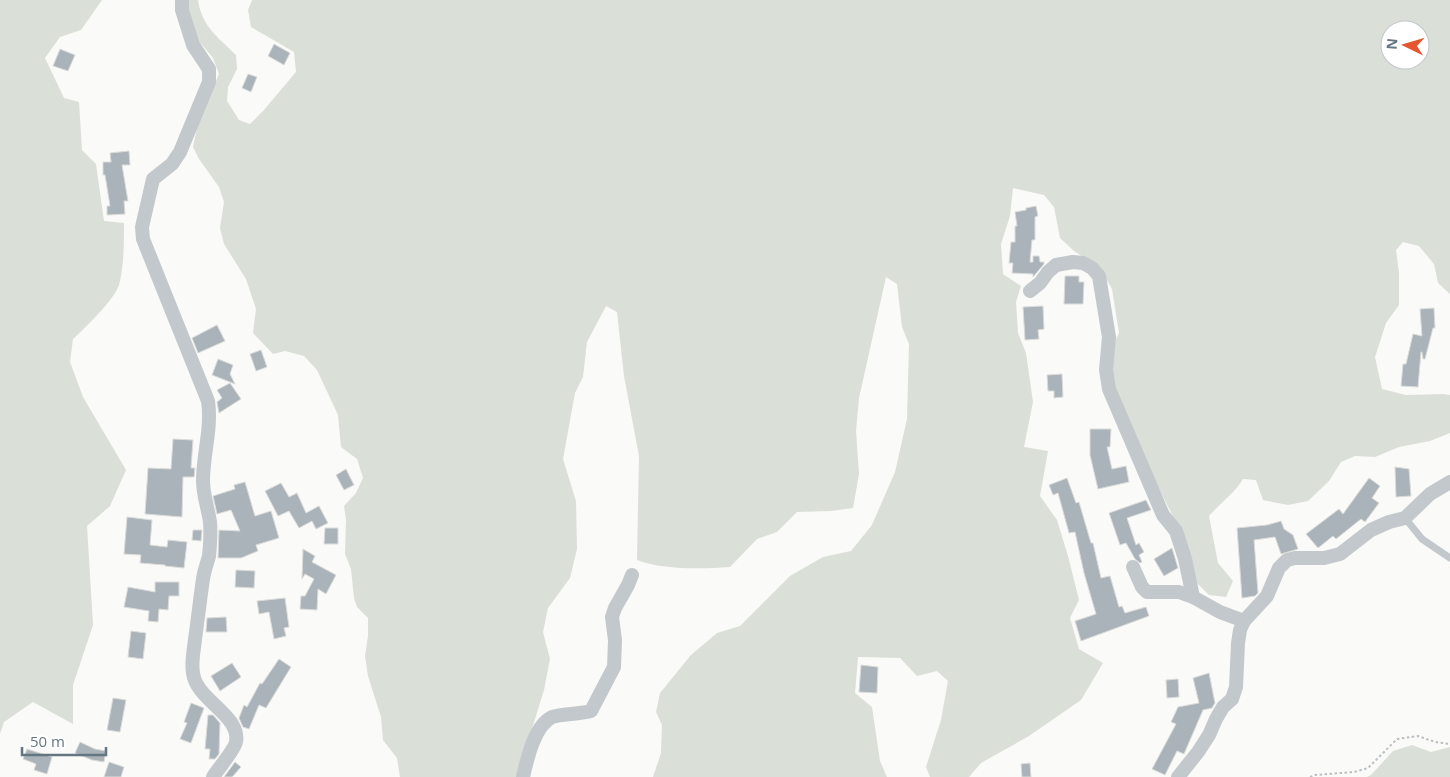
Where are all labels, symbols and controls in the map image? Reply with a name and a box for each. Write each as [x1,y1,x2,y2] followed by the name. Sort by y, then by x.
[1380,20,1430,70] north arrow
[1382,37,1402,50] text: N
[22,724,106,756] scale bar
[30,731,65,751] text: 50 m

